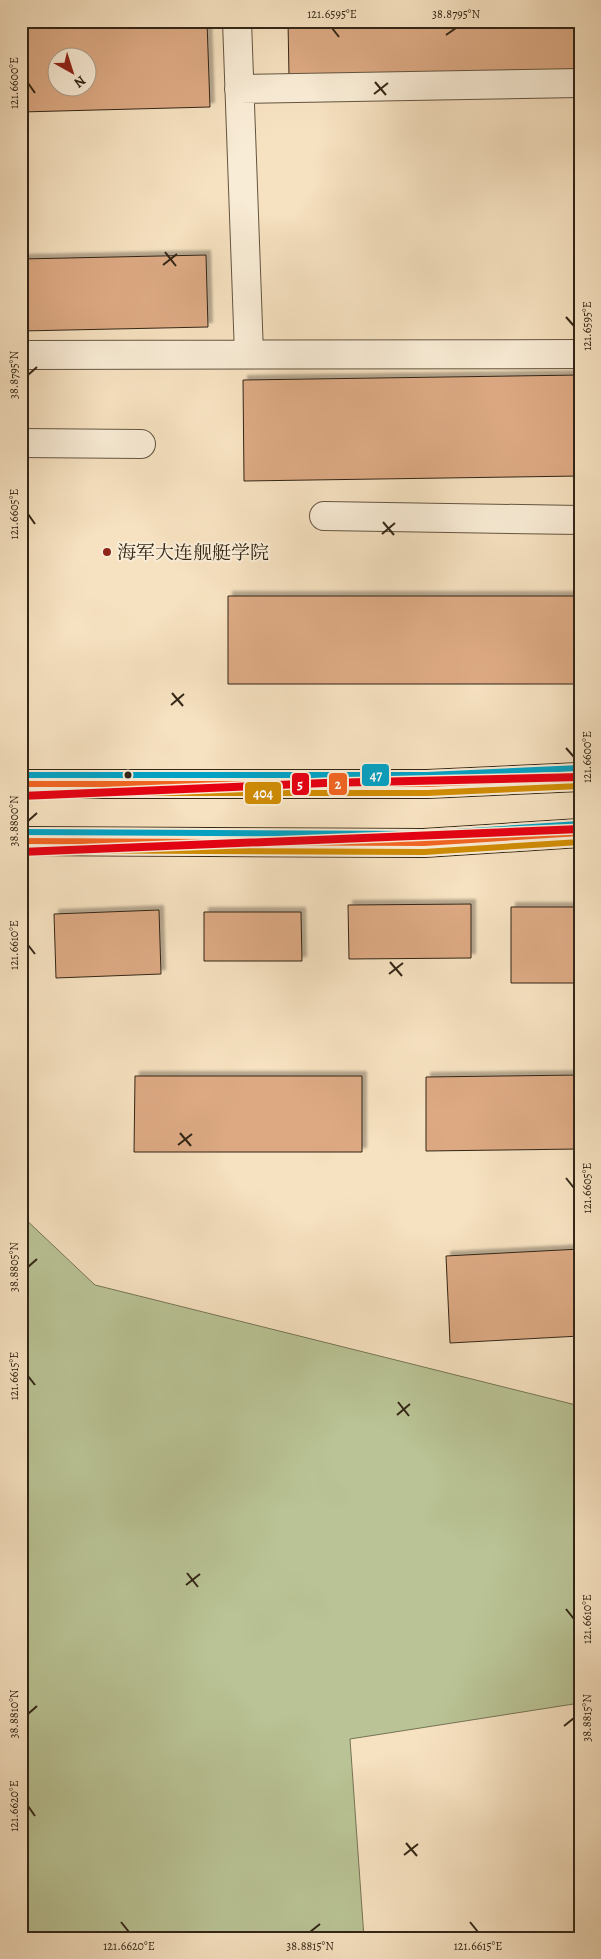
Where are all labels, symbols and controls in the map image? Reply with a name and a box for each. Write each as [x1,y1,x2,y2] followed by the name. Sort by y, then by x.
[307,6,357,22] text: 121.6595°E
[432,6,480,22] text: 38.8795°N
[48,48,98,98] north arrow
[6,57,22,109] text: 121.6600°E
[70,71,90,92] text: N
[579,301,595,351] text: 121.6595°E
[6,351,22,399] text: 38.8795°N
[6,489,22,539] text: 121.6605°E
[117,540,269,566] place label: 海军大连舰艇学院
[101,546,113,558] marker: 海军大连舰艇学院
[579,731,595,783] text: 121.6600°E
[361,763,390,787] line badge: 47
[370,766,382,785] text: 47
[123,770,133,780] unlabelled marker
[291,772,310,796] line badge: 5
[328,772,348,796] line badge: 2
[297,775,303,794] text: 5
[335,775,342,794] text: 2
[244,781,282,805] line badge: 404
[253,784,274,803] text: 404
[6,795,22,847] text: 38.8800°N
[6,920,22,970] text: 121.6610°E
[579,1163,595,1213] text: 121.6605°E
[6,1242,22,1292] text: 38.8805°N
[6,1352,22,1400] text: 121.6615°E
[579,1594,595,1644] text: 121.6610°E
[6,1689,22,1738] text: 38.8810°N
[579,1694,595,1742] text: 38.8815°N
[6,1780,22,1832] text: 121.6620°E
[103,1938,155,1954] text: 121.6620°E
[286,1938,334,1954] text: 38.8815°N
[454,1938,502,1954] text: 121.6615°E

